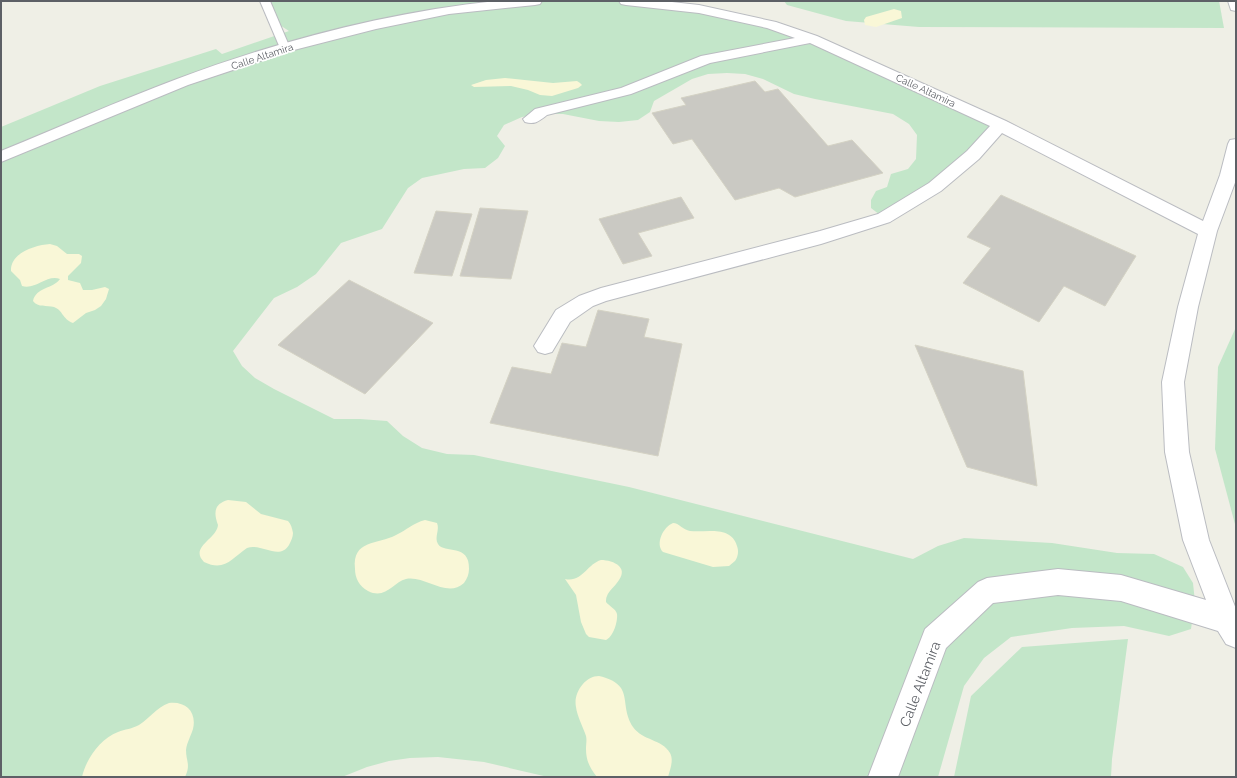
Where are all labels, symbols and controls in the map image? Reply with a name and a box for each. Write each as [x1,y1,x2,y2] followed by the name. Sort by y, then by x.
[230,41,295,72] street label: Calle Altamira
[894,72,957,109] street label: Calle Altamira
[896,639,944,729] street label: Calle Altamira

